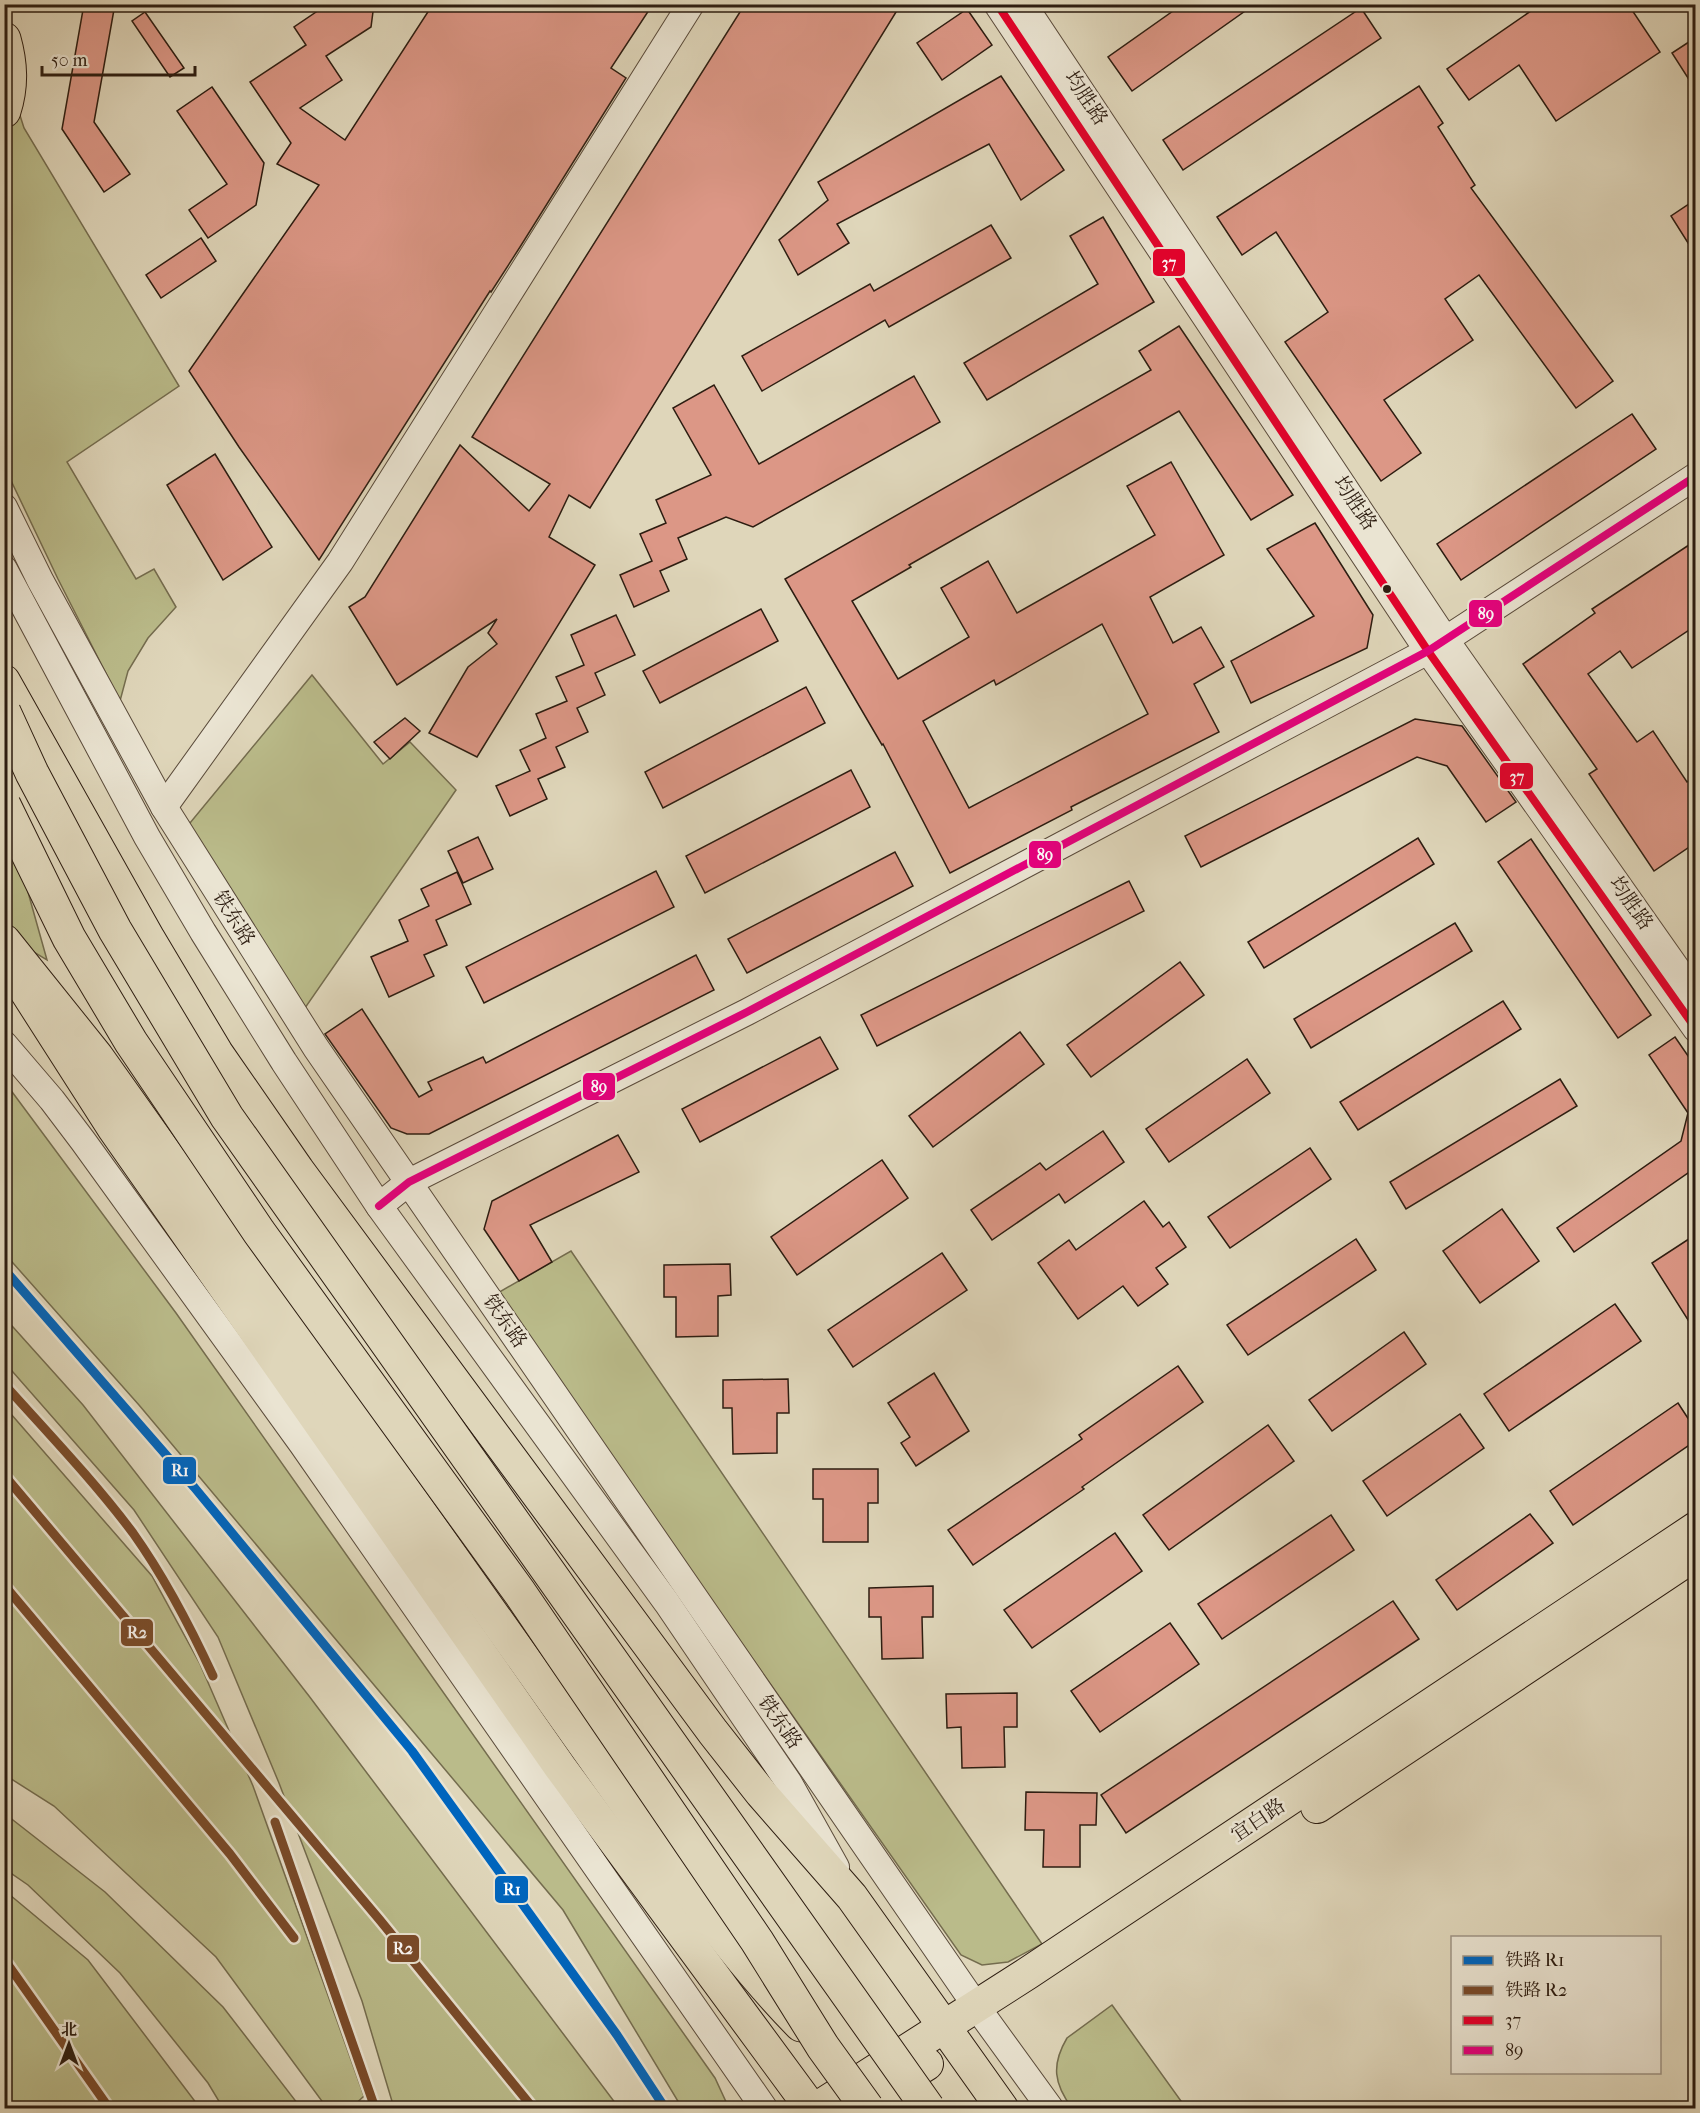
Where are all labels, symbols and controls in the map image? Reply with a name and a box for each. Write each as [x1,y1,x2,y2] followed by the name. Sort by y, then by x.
[42,39,195,77] scale bar
[51,50,88,71] text: 50 m
[1060,67,1112,129] street label: 均胜路
[1152,248,1186,277] line badge: 37
[1162,253,1176,273] text: 37
[1329,472,1381,534] street label: 均胜路
[1381,583,1393,595] unlabelled marker
[1468,599,1503,628] line badge: 89
[1478,604,1494,624] text: 89
[1499,762,1534,790] line badge: 37
[1510,767,1524,787] text: 37
[1028,840,1062,869] line badge: 89
[1037,845,1053,865] text: 89
[1604,872,1658,934] street label: 均胜路
[208,886,260,950] street label: 铁东路
[582,1072,616,1101] line badge: 89
[591,1077,607,1097] text: 89
[478,1290,532,1352] street label: 铁东路
[162,1456,197,1485] line badge: R1
[171,1461,189,1480] text: R1
[120,1618,154,1647] line badge: R2
[127,1623,147,1642] text: R2
[753,1691,807,1753] street label: 铁东路
[1227,1794,1289,1846] street label: 宜白路
[494,1875,529,1904] line badge: R1
[503,1880,521,1899] text: R1
[386,1934,420,1963] line badge: R2
[1451,1936,1661,2074] legend
[393,1939,413,1958] text: R2
[1505,1950,1564,1971] text: 铁路 R1
[1505,1980,1567,2001] text: 铁路 R2
[1505,2010,1521,2031] text: 37
[39,2014,99,2074] north arrow
[61,2020,77,2039] text: 北
[1505,2040,1523,2061] text: 89

